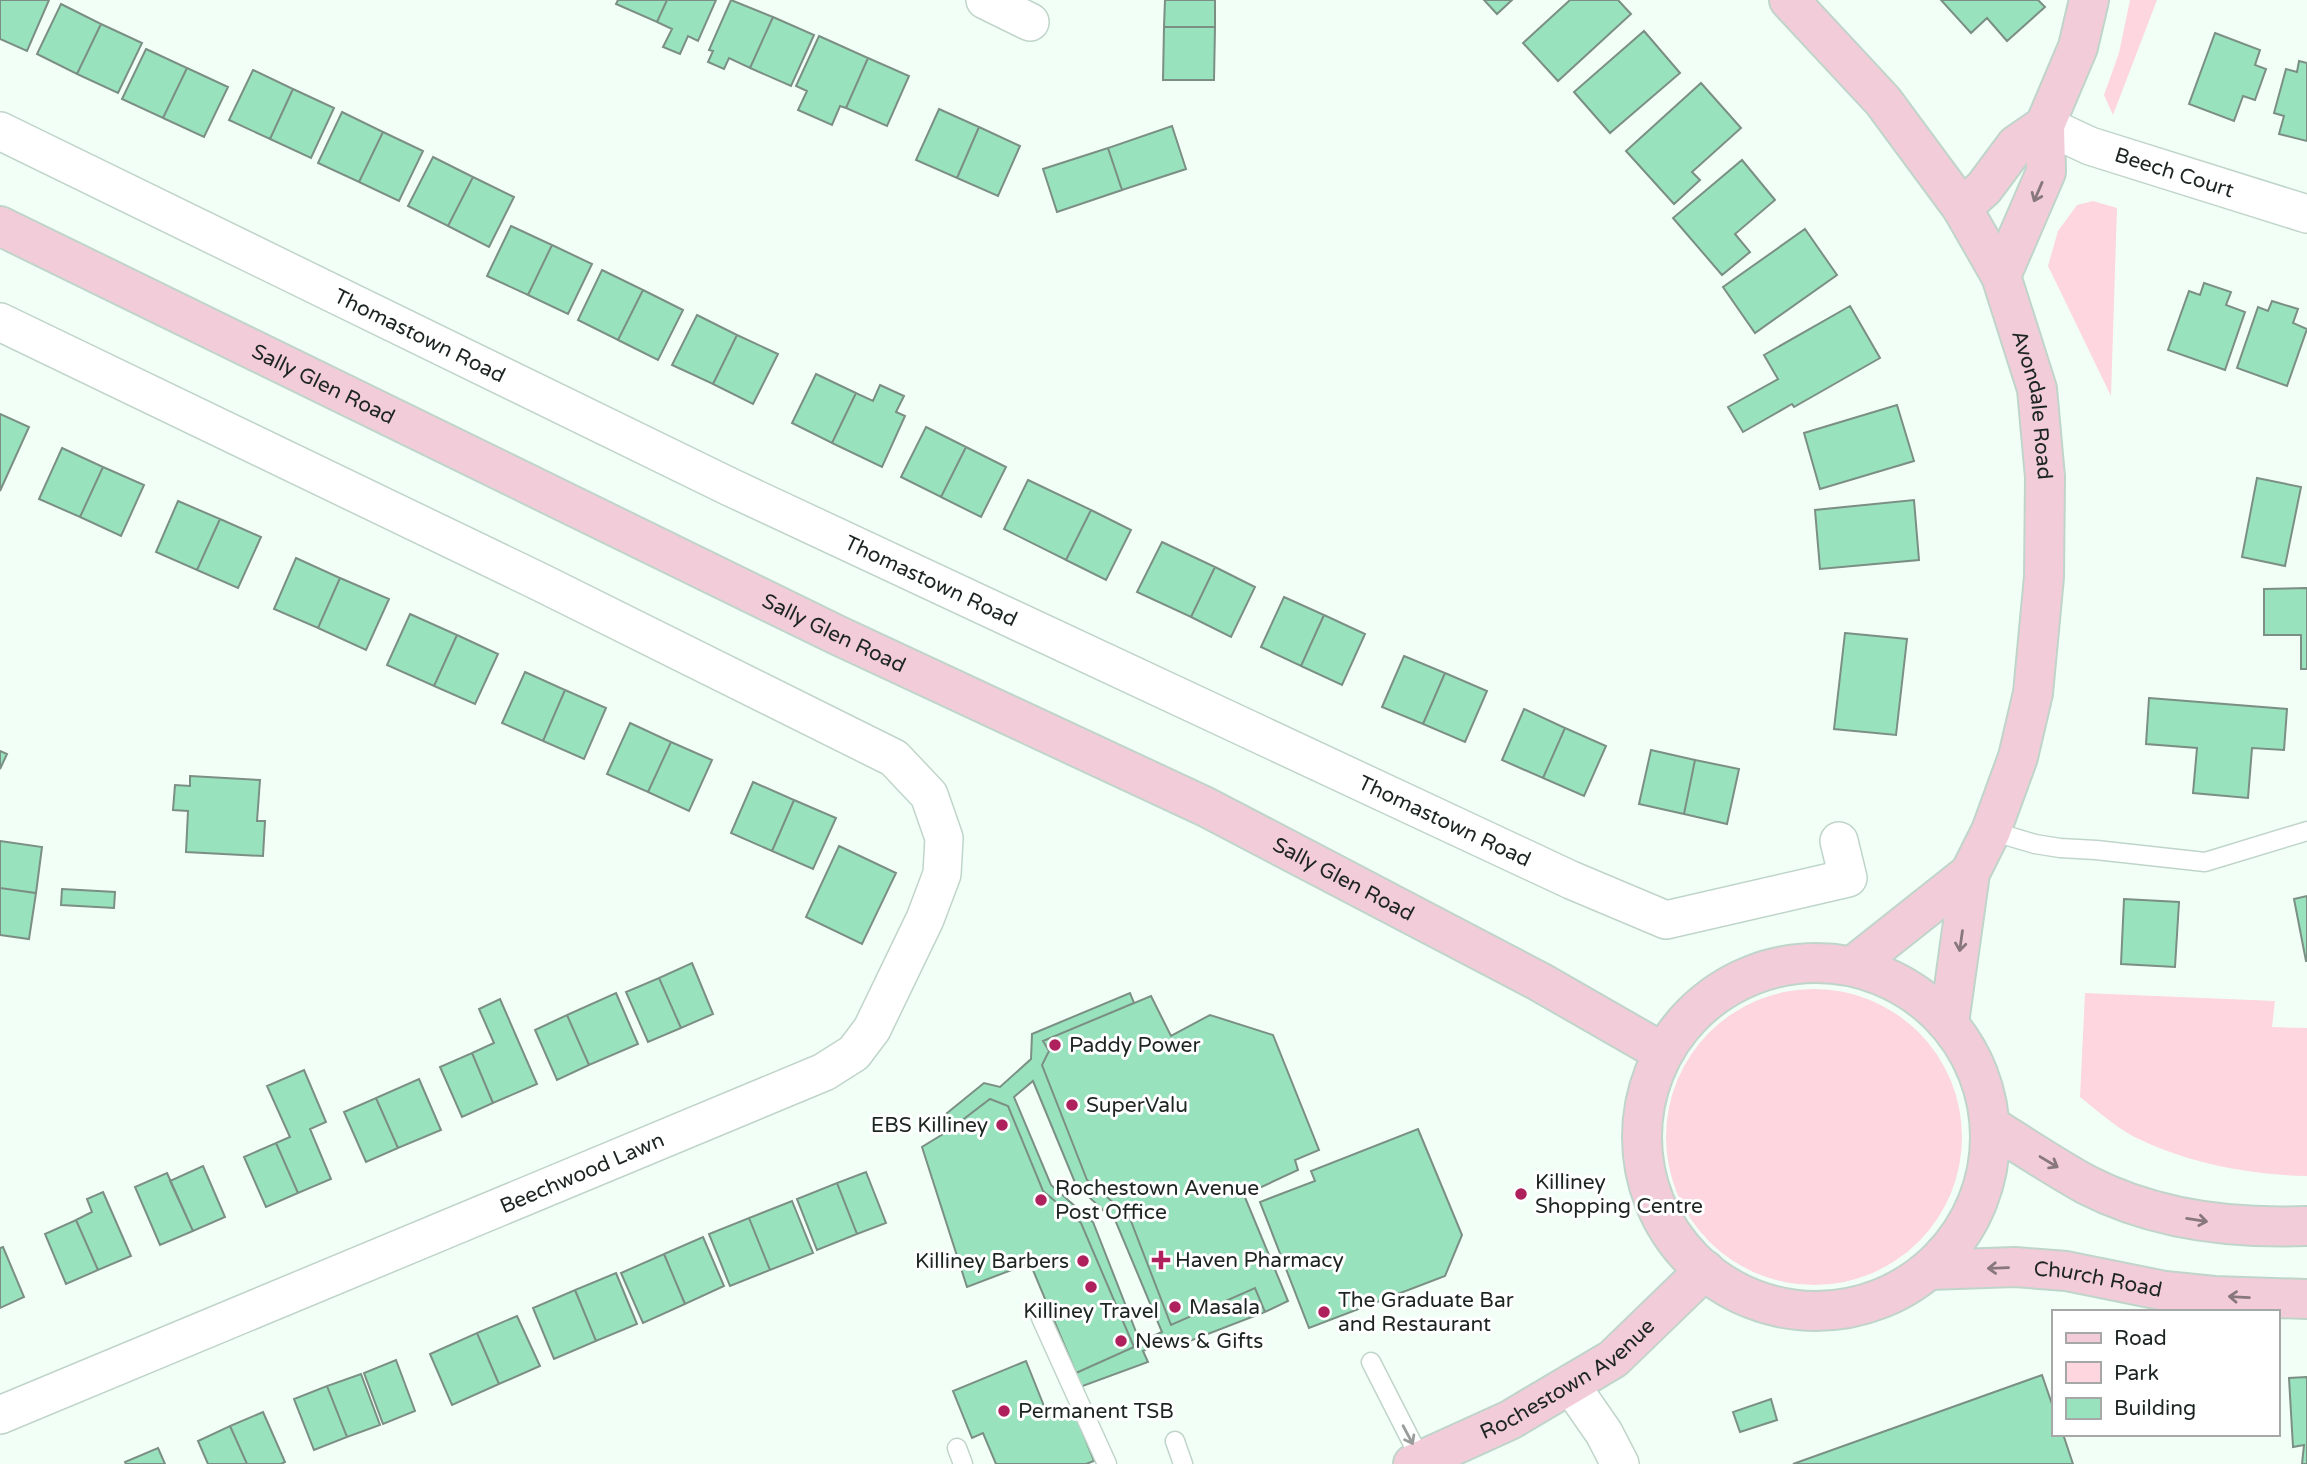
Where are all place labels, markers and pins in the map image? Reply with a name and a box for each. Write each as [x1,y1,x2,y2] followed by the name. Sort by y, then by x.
[1069,1033,1200,1058] place label: Paddy Power
[1047,1037,1063,1053] marker: Paddy Power
[1086,1093,1188,1118] place label: SuperValu
[1064,1097,1080,1113] marker: SuperValu
[871,1113,988,1138] place label: EBS Killiney
[994,1117,1010,1133] marker: EBS Killiney
[1535,1170,1703,1219] place label: Killiney Shopping Centre
[1055,1176,1259,1225] place label: Rochestown Avenue Post Office
[1513,1186,1529,1202] marker: Killiney Shopping Centre
[1033,1192,1049,1208] marker: Rochestown Avenue Post Office
[1175,1248,1344,1273] place label: Haven Pharmacy
[915,1249,1069,1274] place label: Killiney Barbers
[1153,1252,1169,1268] marker: Haven Pharmacy
[1075,1253,1091,1269] marker: Killiney Barbers
[1083,1279,1099,1295] marker: Killiney Travel
[1338,1288,1514,1337] place label: The Graduate Bar and Restaurant
[1189,1295,1260,1320] place label: Masala
[1023,1299,1159,1324] place label: Killiney Travel
[1167,1299,1183,1315] marker: Masala
[1316,1304,1332,1320] marker: The Graduate Bar and Restaurant
[1135,1329,1263,1354] place label: News & Gifts
[1113,1333,1129,1349] marker: News & Gifts
[1018,1399,1174,1424] place label: Permanent TSB
[996,1403,1012,1419] marker: Permanent TSB

